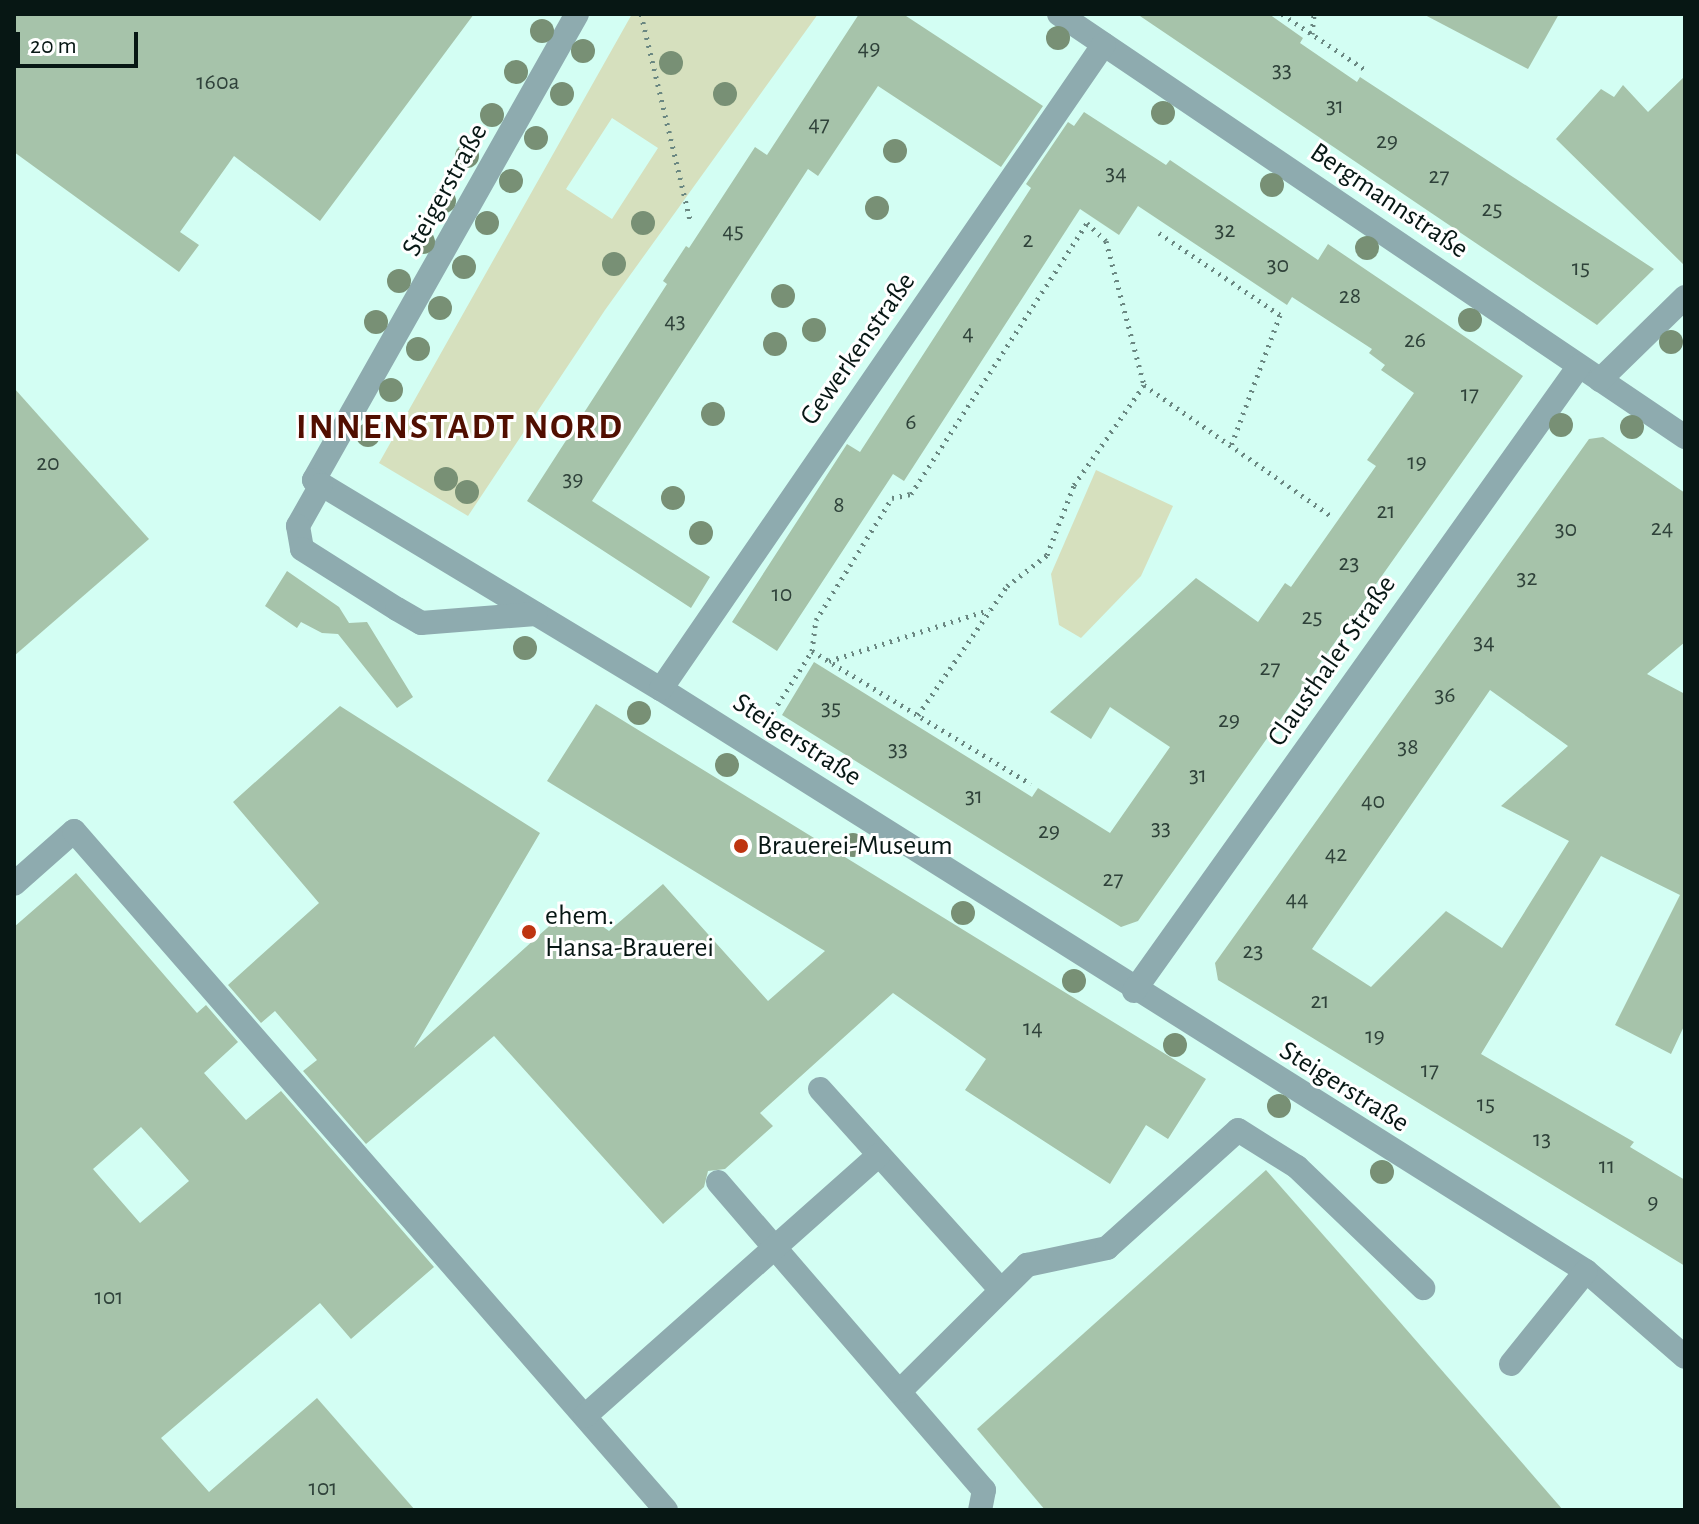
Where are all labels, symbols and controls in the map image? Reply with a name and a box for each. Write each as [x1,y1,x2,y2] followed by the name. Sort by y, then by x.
[20,16,142,66] scale bar
[30,34,77,58] text: 20 m
[858,35,880,63] house number: 49
[1272,57,1292,85] house number: 33
[196,69,240,97] house number: 160a
[1326,93,1344,121] house number: 31
[808,111,830,139] house number: 47
[395,118,495,262] street label: Steigerstraße
[1376,128,1398,156] house number: 29
[1304,136,1474,266] street label: Bergmannstraße
[1105,160,1127,188] house number: 34
[1429,163,1449,191] house number: 27
[1482,196,1502,224] house number: 25
[1215,217,1235,245] house number: 32
[722,218,744,246] house number: 45
[1023,227,1033,255] house number: 2
[1267,252,1289,280] house number: 30
[1572,255,1590,283] house number: 15
[793,266,923,432] street label: Gewerkenstraße
[1339,283,1361,311] house number: 28
[664,308,686,336] house number: 43
[962,320,974,348] house number: 4
[1404,327,1426,355] house number: 26
[1461,381,1479,409] house number: 17
[296,406,624,450] district label: INNENSTADT NORD
[905,409,917,437] house number: 6
[1407,449,1427,477] house number: 19
[36,450,60,478] house number: 20
[562,466,584,494] house number: 39
[833,492,845,520] house number: 8
[1376,498,1396,526] house number: 21
[1651,515,1673,543] house number: 24
[1555,516,1577,544] house number: 30
[1339,550,1359,578] house number: 23
[1517,565,1537,593] house number: 32
[1261,569,1403,753] street label: Clausthaler Straße
[772,581,792,609] house number: 10
[1302,604,1322,632] house number: 25
[1473,629,1495,657] house number: 34
[1260,655,1280,683] house number: 27
[1434,682,1456,710] house number: 36
[726,686,868,794] street label: Steigerstraße
[821,695,841,723] house number: 35
[1218,707,1240,735] house number: 29
[1397,734,1419,762] house number: 38
[888,736,908,764] house number: 33
[1189,762,1207,790] house number: 31
[965,783,983,811] house number: 31
[1361,788,1385,816] house number: 40
[1151,815,1171,843] house number: 33
[1038,818,1060,846] house number: 29
[757,829,953,863] place label: Brauerei-Museum
[732,837,750,855] marker: Brauerei-Museum
[1325,841,1347,869] house number: 42
[1103,866,1123,894] house number: 27
[1285,886,1309,914] house number: 44
[545,899,714,965] place label: ehem. Hansa-Brauerei
[520,923,538,941] marker: ehem. Hansa-Brauerei
[1243,938,1263,966] house number: 23
[1310,988,1330,1016] house number: 21
[1023,1015,1043,1043] house number: 14
[1365,1023,1385,1051] house number: 19
[1273,1034,1415,1140] street label: Steigerstraße
[1421,1057,1439,1085] house number: 17
[1477,1091,1495,1119] house number: 15
[1533,1126,1551,1154] house number: 13
[1599,1153,1615,1181] house number: 11
[1647,1189,1659,1217] house number: 9
[94,1284,124,1312] house number: 101
[308,1475,338,1503] house number: 101

